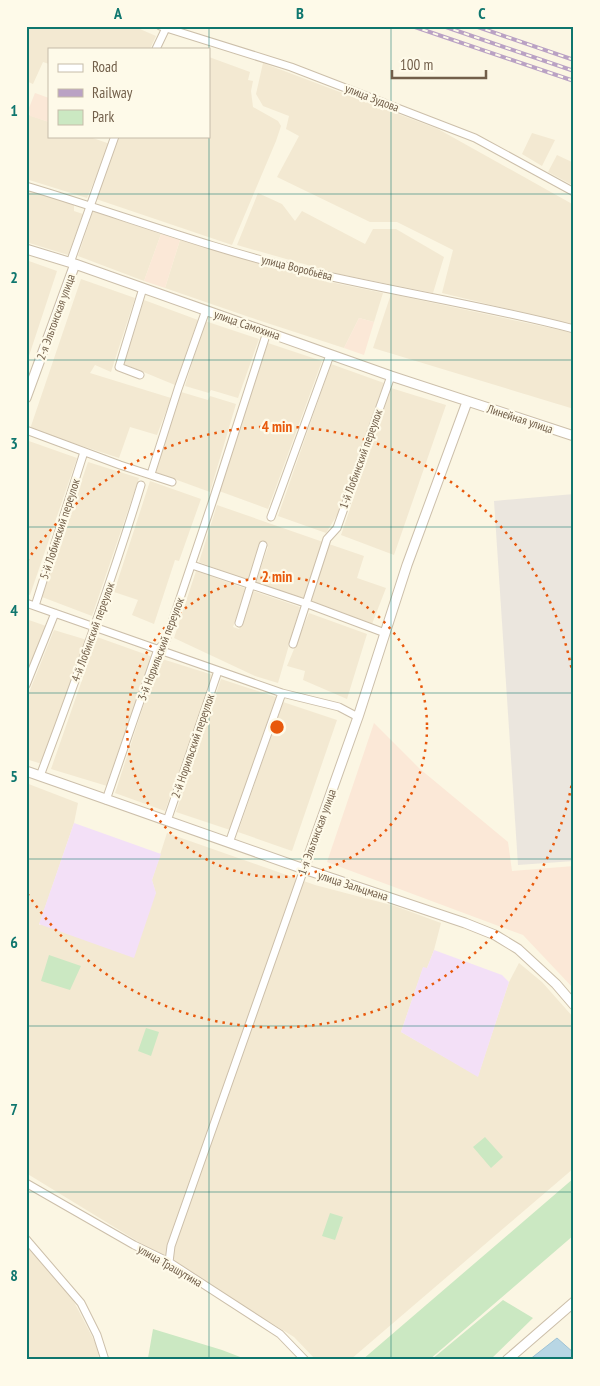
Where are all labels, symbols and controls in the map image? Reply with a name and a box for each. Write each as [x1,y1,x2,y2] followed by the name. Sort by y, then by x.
[113,3,123,23] text: A
[296,3,304,23] text: B
[478,3,486,23] text: C
[48,48,210,138] legend
[392,48,486,80] scale bar
[400,55,433,74] text: 100 m
[92,57,118,76] text: Road
[343,80,402,115] street label: улица Зудова
[92,83,133,102] text: Railway
[10,100,18,120] text: 1
[92,107,114,126] text: Park
[260,251,334,284] street label: улица Воробьёва
[10,267,18,287] text: 2
[33,272,78,362] street label: 2-я Эльтонская улица
[212,306,282,343] street label: улица Самохина
[484,401,555,436] street label: Линейная улица
[336,407,386,511] street label: 1-й Лобинский переулок
[262,417,292,436] text: 4 min
[10,433,18,453] text: 3
[36,476,83,581] street label: 5-й Лобинский переулок
[262,567,292,586] text: 2 min
[68,580,118,684] street label: 4-й Лобинский переулок
[134,595,187,703] street label: 3-й Норильский переулок
[10,600,18,620] text: 4
[168,691,218,800] street label: 2-й Норильский переулок
[268,718,286,736] centre of rings
[10,766,18,786] text: 5
[294,787,339,877] street label: 1-я Эльтонская улица
[316,867,390,904] street label: улица Зальцмана
[10,932,18,952] text: 6
[10,1099,18,1119] text: 7
[135,1241,205,1290] street label: улица Трашутина
[10,1265,18,1285] text: 8

